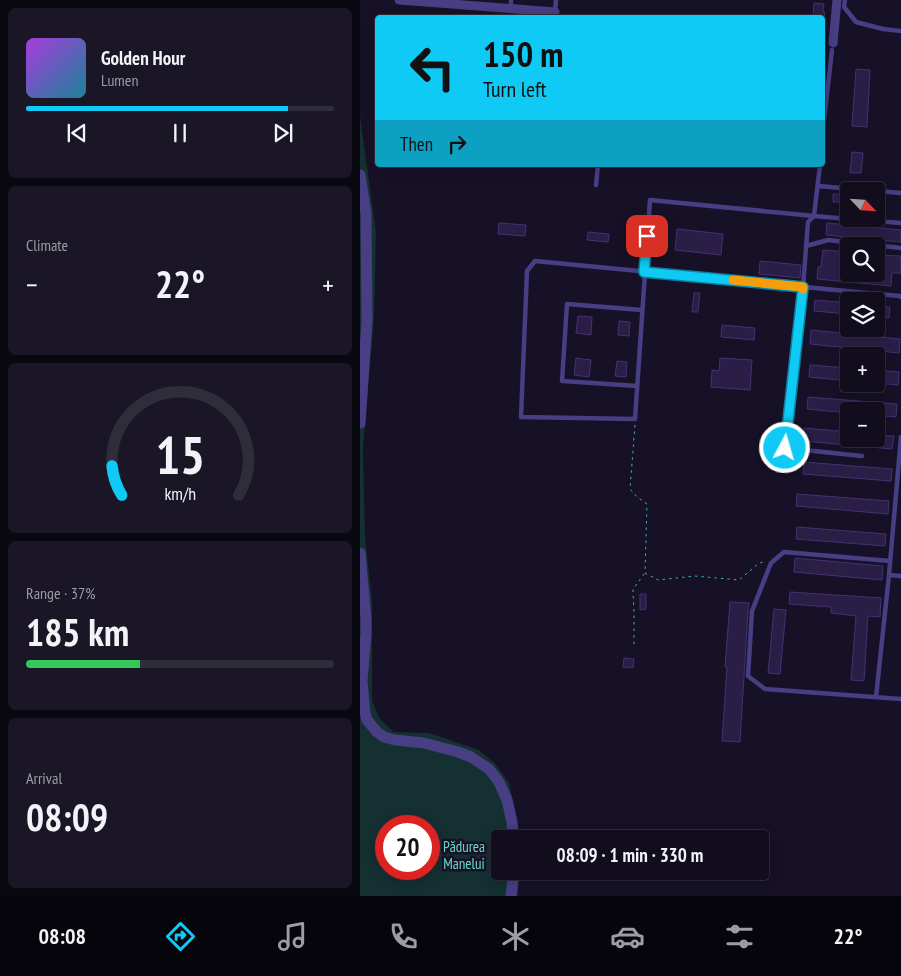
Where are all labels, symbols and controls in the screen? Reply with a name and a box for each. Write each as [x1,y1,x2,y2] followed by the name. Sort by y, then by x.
[483,31,564,77] text: 150 m
[400,35,465,100] icon: left
[101,46,185,70] text: Golden Hour
[101,70,138,90] text: Lumen
[483,75,547,103] text: Turn left
[63,119,91,147] icon: previous
[166,119,194,147] icon: pause
[269,119,297,147] icon: next
[443,130,471,158] icon: right
[400,132,433,156] text: Then
[840,182,885,228] north arrow
[840,182,885,447] map controls
[626,215,668,257] pin
[633,222,661,250] icon: arrive
[26,235,68,255] text: Climate
[840,237,885,282] button: search
[155,259,205,308] text: 22°
[26,266,38,303] text: −
[322,266,334,303] text: +
[840,292,885,337] button: layers
[840,347,885,392] button: +
[840,402,885,447] button: −
[155,421,205,488] text: 15
[758,421,810,473] position arrow
[164,482,196,505] text: km/h
[26,583,95,603] text: Range · 37%
[26,607,129,656] text: 185 km
[26,768,62,788] text: Arrival
[26,792,108,841] text: 08:09
[375,815,440,880] speed limit sign: 20
[443,837,485,873] park label: Pădurea Manelui
[557,843,703,867] text: 08:09 · 1 min · 330 m
[163,919,198,954] icon: directions
[275,919,310,954] icon: music
[386,919,421,954] icon: phone
[498,919,533,954] icon: climate
[610,919,645,954] icon: car
[722,919,757,954] icon: filters
[38,922,86,950] text: 08:08
[833,922,863,950] text: 22°

